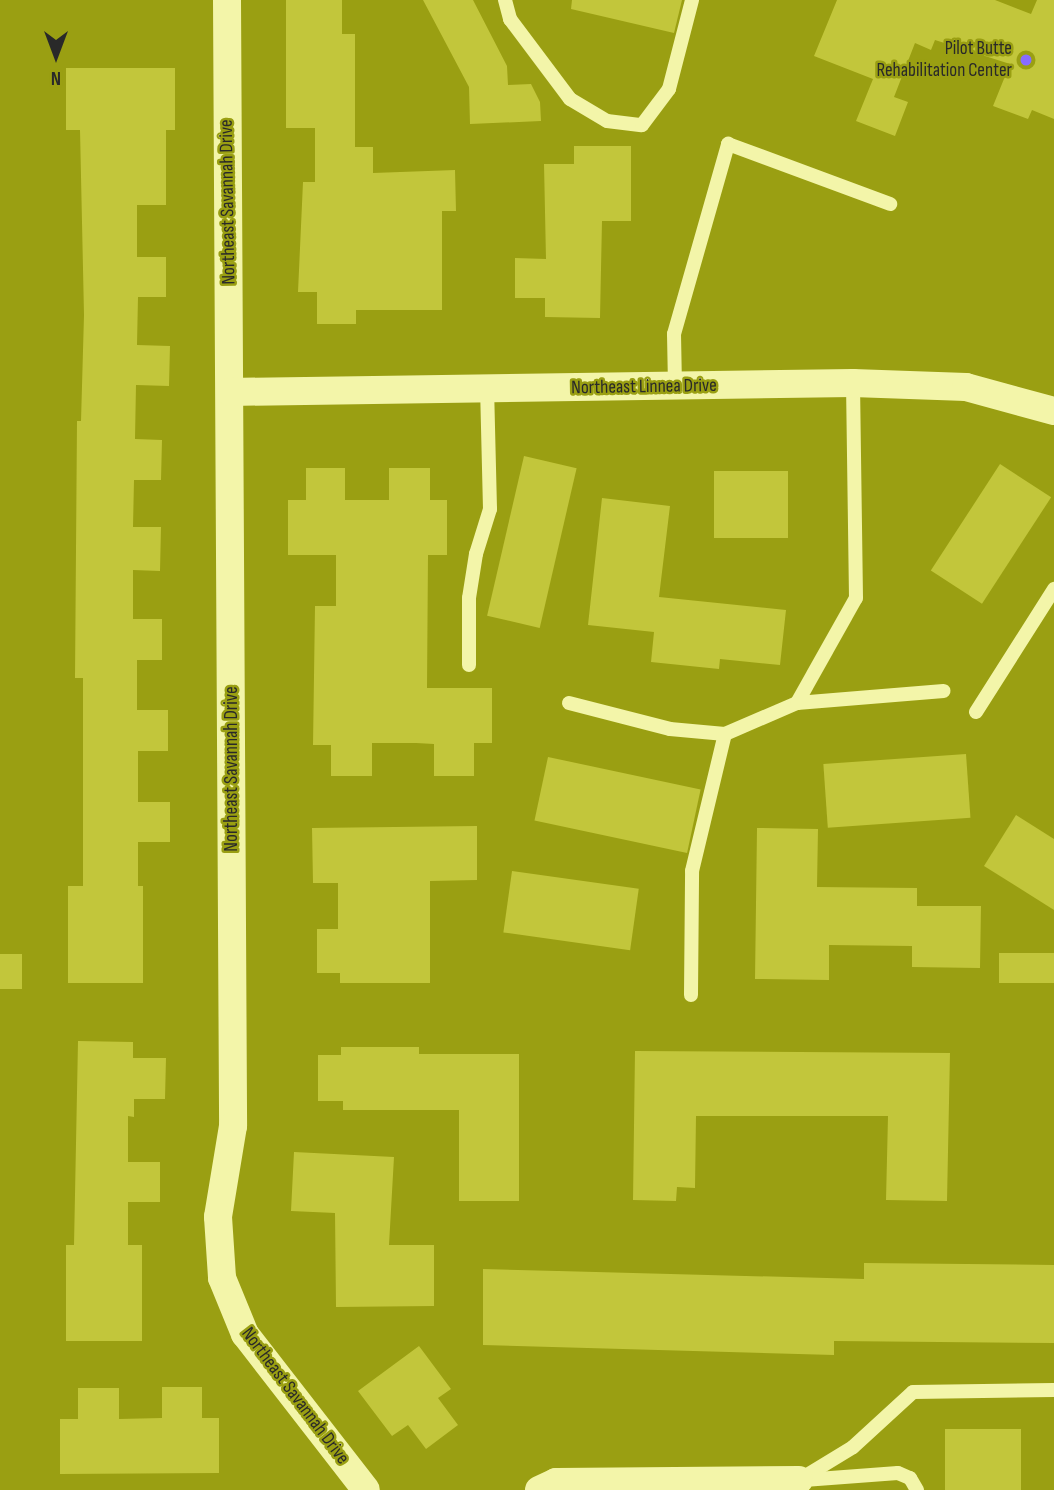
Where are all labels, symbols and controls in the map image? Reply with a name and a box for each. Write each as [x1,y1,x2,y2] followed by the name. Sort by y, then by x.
[21,21,91,91] north arrow
[876,38,1012,82] place label: Pilot Butte Rehabilitation Center
[1018,52,1034,68] marker: Pilot Butte Rehabilitation Center
[51,66,61,89] text: N
[215,119,241,285] street label: Northeast Savannah Drive
[571,374,717,400] street label: Northeast Linnea Drive
[221,686,243,852] street label: Northeast Savannah Drive
[236,1323,354,1469] street label: Northeast Savannah Drive

